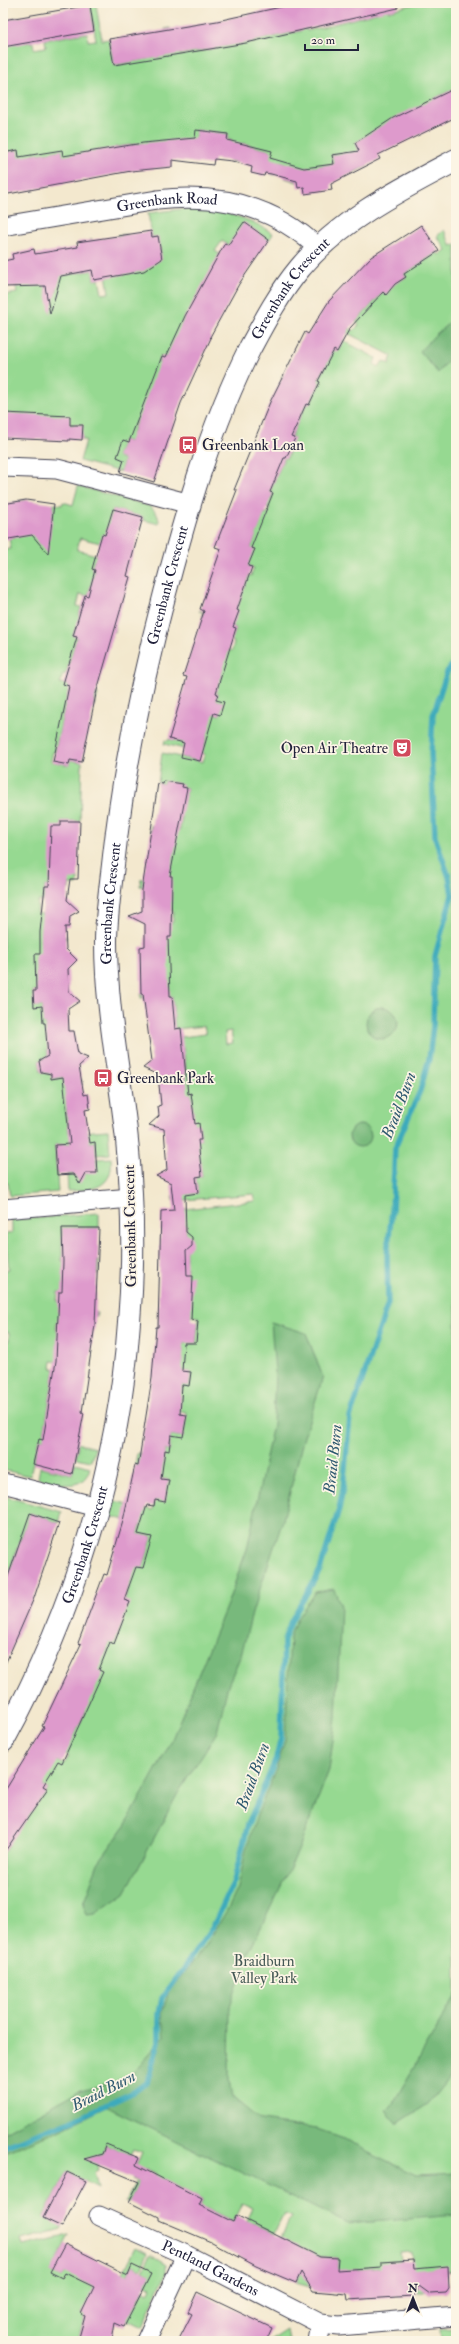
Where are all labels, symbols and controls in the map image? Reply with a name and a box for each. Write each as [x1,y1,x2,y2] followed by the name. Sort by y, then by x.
[305,26,358,52] scale bar
[311,33,336,48] text: 20 m
[115,189,219,217] street label: Greenbank Road
[247,233,334,343] street label: Greenbank Crescent
[177,434,199,456] bus stop icon: Greenbank Loan
[202,436,304,455] place label: Greenbank Loan
[143,523,193,647] street label: Greenbank Crescent
[391,737,413,759] theatre icon: Open Air Theatre
[281,739,388,759] place label: Open Air Theatre
[97,841,126,965] street label: Greenbank Crescent
[92,1067,114,1089] bus stop icon: Greenbank Park
[117,1069,214,1088] place label: Greenbank Park
[377,1069,421,1142] water label: Braid Burn
[120,1164,141,1287] street label: Greenbank Crescent
[319,1423,347,1496] water label: Braid Burn
[58,1484,113,1607] street label: Greenbank Crescent
[231,1740,274,1813] water label: Braid Burn
[231,1952,297,1988] park label: Braidburn Valley Park
[67,2066,139,2116] water label: Braid Burn
[159,2236,262,2301] street label: Pentland Gardens
[393,2278,433,2318] north arrow
[407,2282,419,2295] text: N

